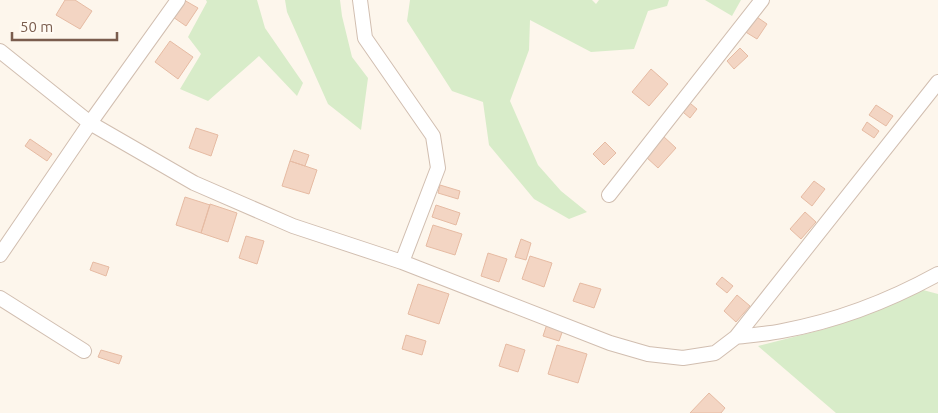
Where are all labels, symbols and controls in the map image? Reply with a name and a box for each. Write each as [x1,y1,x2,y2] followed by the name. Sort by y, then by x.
[12,10,118,42] scale bar
[20,18,53,35] text: 50 m

